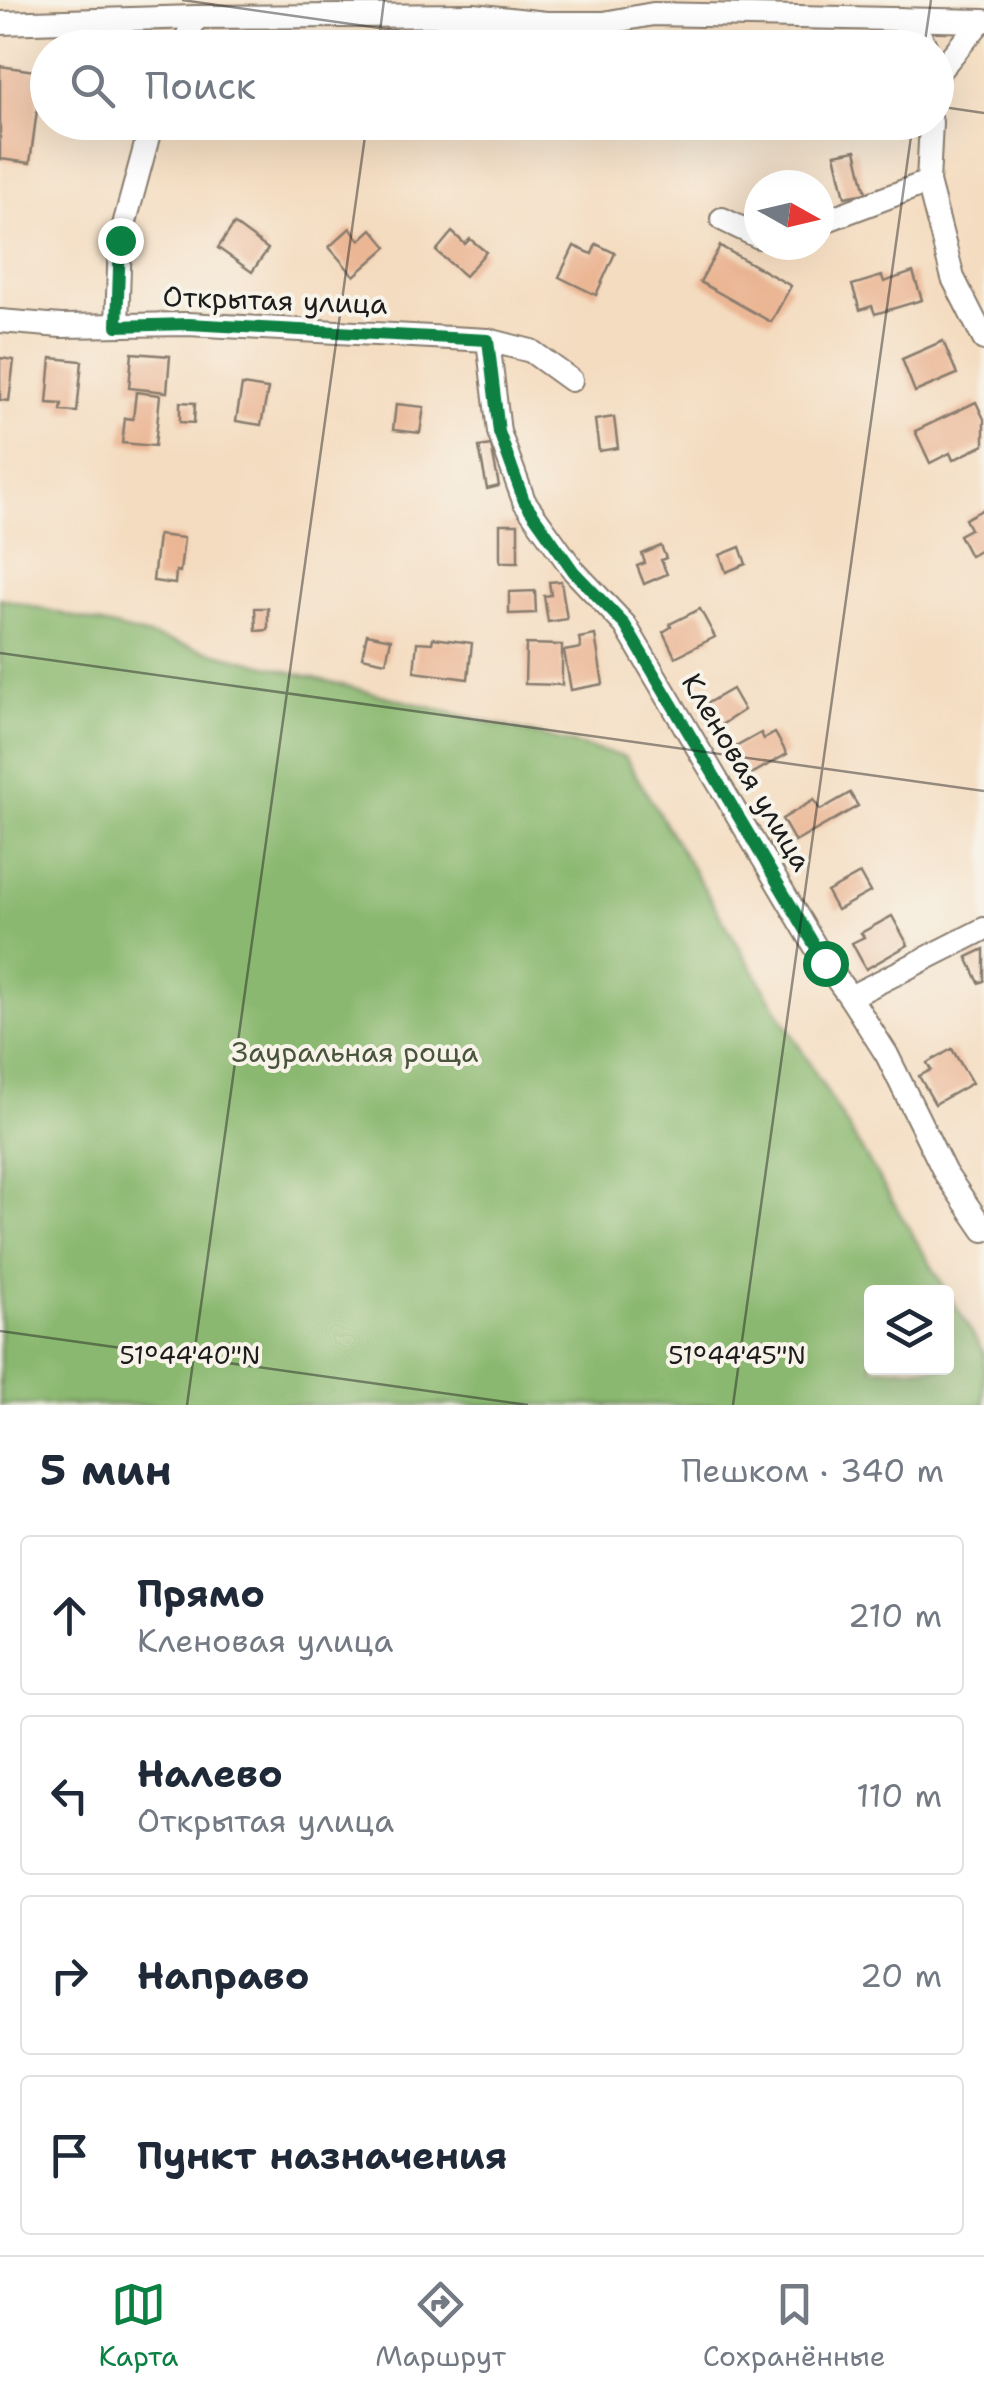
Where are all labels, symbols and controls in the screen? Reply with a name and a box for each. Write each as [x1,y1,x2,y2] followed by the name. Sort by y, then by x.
[30,30,954,140] search box
[65,58,120,113] icon: search
[145,60,256,111] text: Поиск
[744,170,834,260] north arrow
[98,218,144,264] route end
[162,277,388,323] street label: Открытая улица
[673,666,821,878] street label: Кленовая улица
[803,941,849,987] route start
[232,1033,478,1071] park label: Зауральная роща
[864,1285,954,1375] map controls
[864,1285,954,1375] button: layers
[120,1338,260,1372] text: 51°44'40"N
[668,1338,806,1372] text: 51°44'45"N
[40,1442,172,1498] text: 5 мин
[681,1449,944,1492] text: Пешком · 340 m
[137,1568,265,1619] text: Прямо
[42,1588,97,1643] icon: ahead
[848,1594,942,1637] text: 210 m
[137,1619,393,1662] text: Кленовая улица
[137,1748,283,1799] text: Налево
[42,1768,97,1823] icon: left
[856,1774,942,1817] text: 110 m
[137,1799,394,1842] text: Открытая улица
[42,1948,97,2003] icon: right
[137,1950,310,2001] text: Направо
[860,1954,942,1997] text: 20 m
[42,2128,97,2183] icon: arrive
[137,2130,507,2181] text: Пункт назначения
[98,2277,179,2375] tab: Карта
[375,2277,506,2375] tab: Маршрут
[703,2277,886,2375] tab: Сохранённые

